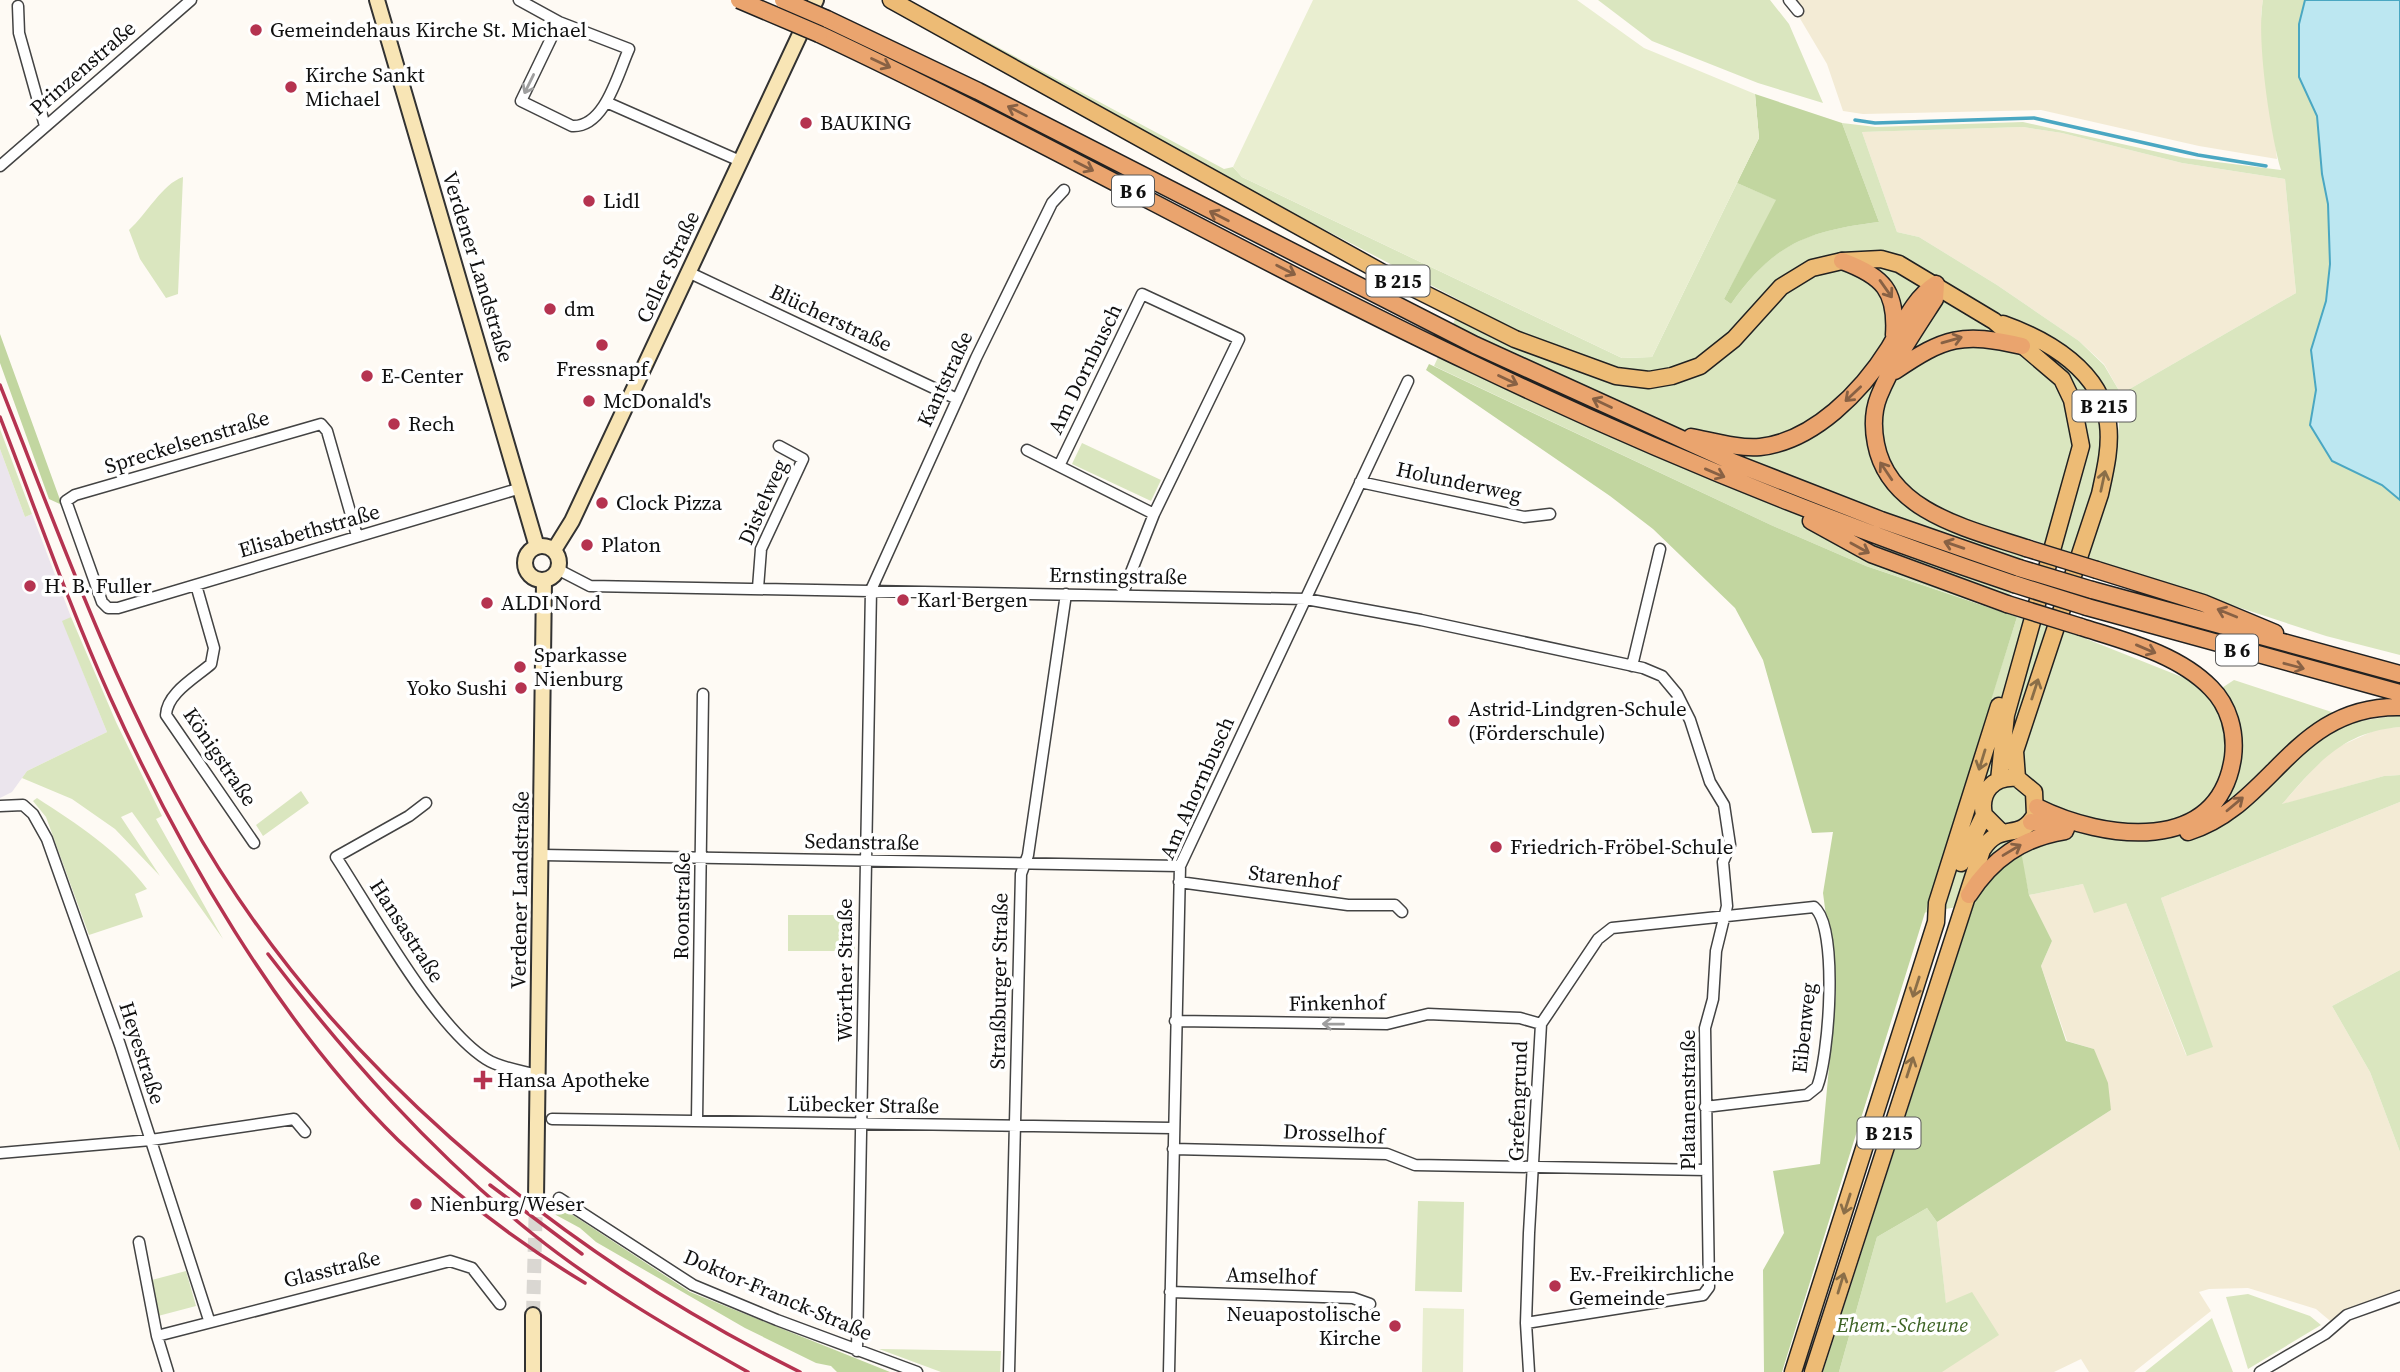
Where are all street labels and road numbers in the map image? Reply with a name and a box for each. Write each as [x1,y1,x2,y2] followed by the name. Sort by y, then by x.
[24,14,142,122] street label: Prinzenstraße
[436,168,521,366] street label: Verdener Landstraße
[1112,176,1154,206] road number: B 6
[629,206,706,328] street label: Celler Straße
[1366,266,1430,296] road number: B 215
[765,277,897,358] street label: Blücherstraße
[1040,299,1129,439] street label: Am Dornbusch
[910,326,979,431] street label: Kantstraße
[2072,390,2136,422] road number: B 215
[101,403,273,480] street label: Spreckelsenstraße
[731,454,794,549] street label: Distelweg
[1394,454,1525,509] street label: Holunderweg
[235,497,383,565] street label: Elisabethstraße
[1049,560,1188,591] street label: Ernstingstraße
[2216,635,2258,666] road number: B 6
[177,702,264,812] street label: Königstraße
[1152,712,1241,864] street label: Am Ahornbusch
[503,791,536,989] street label: Verdener Landstraße
[804,826,920,857] street label: Sedanstraße
[666,852,697,960] street label: Roonstraße
[1247,858,1343,898] street label: Starenhof
[363,873,452,988] street label: Hansastraße
[982,892,1015,1070] street label: Straßburger Straße
[830,898,859,1042] street label: Wörther Straße
[1784,981,1823,1075] street label: Eibenweg
[1288,987,1387,1018] street label: Finkenhof
[112,998,173,1108] street label: Heyestraße
[1673,1029,1702,1171] street label: Platanenstraße
[1501,1040,1534,1162] street label: Grefengrund
[787,1089,940,1120] street label: Lübecker Straße
[1282,1116,1387,1151] street label: Drosselhof
[1857,1118,1920,1148] road number: B 215
[680,1242,877,1347] street label: Doktor-Franck-Straße
[281,1243,383,1295] street label: Glasstraße
[1225,1259,1318,1292] street label: Amselhof

